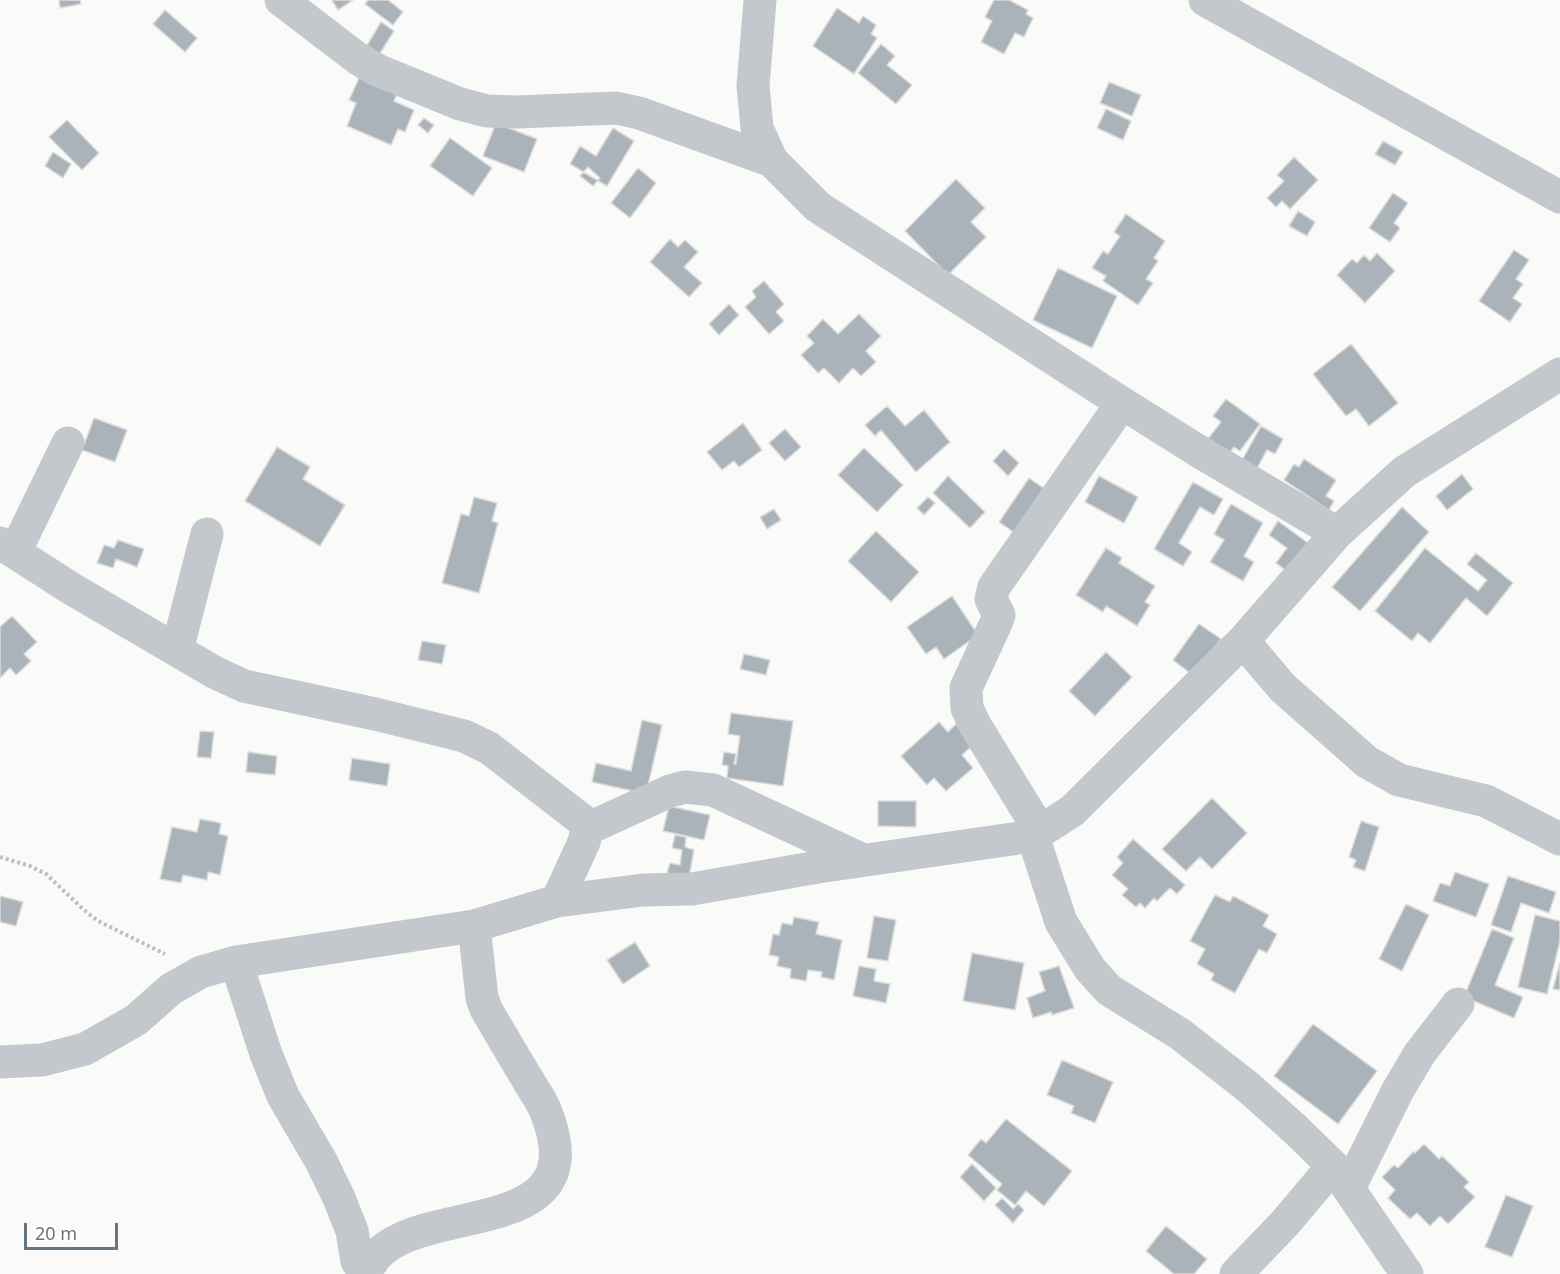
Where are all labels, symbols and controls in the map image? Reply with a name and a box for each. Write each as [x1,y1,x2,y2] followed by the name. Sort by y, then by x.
[27,1211,122,1249] scale bar
[35,1221,77,1245] text: 20 m

